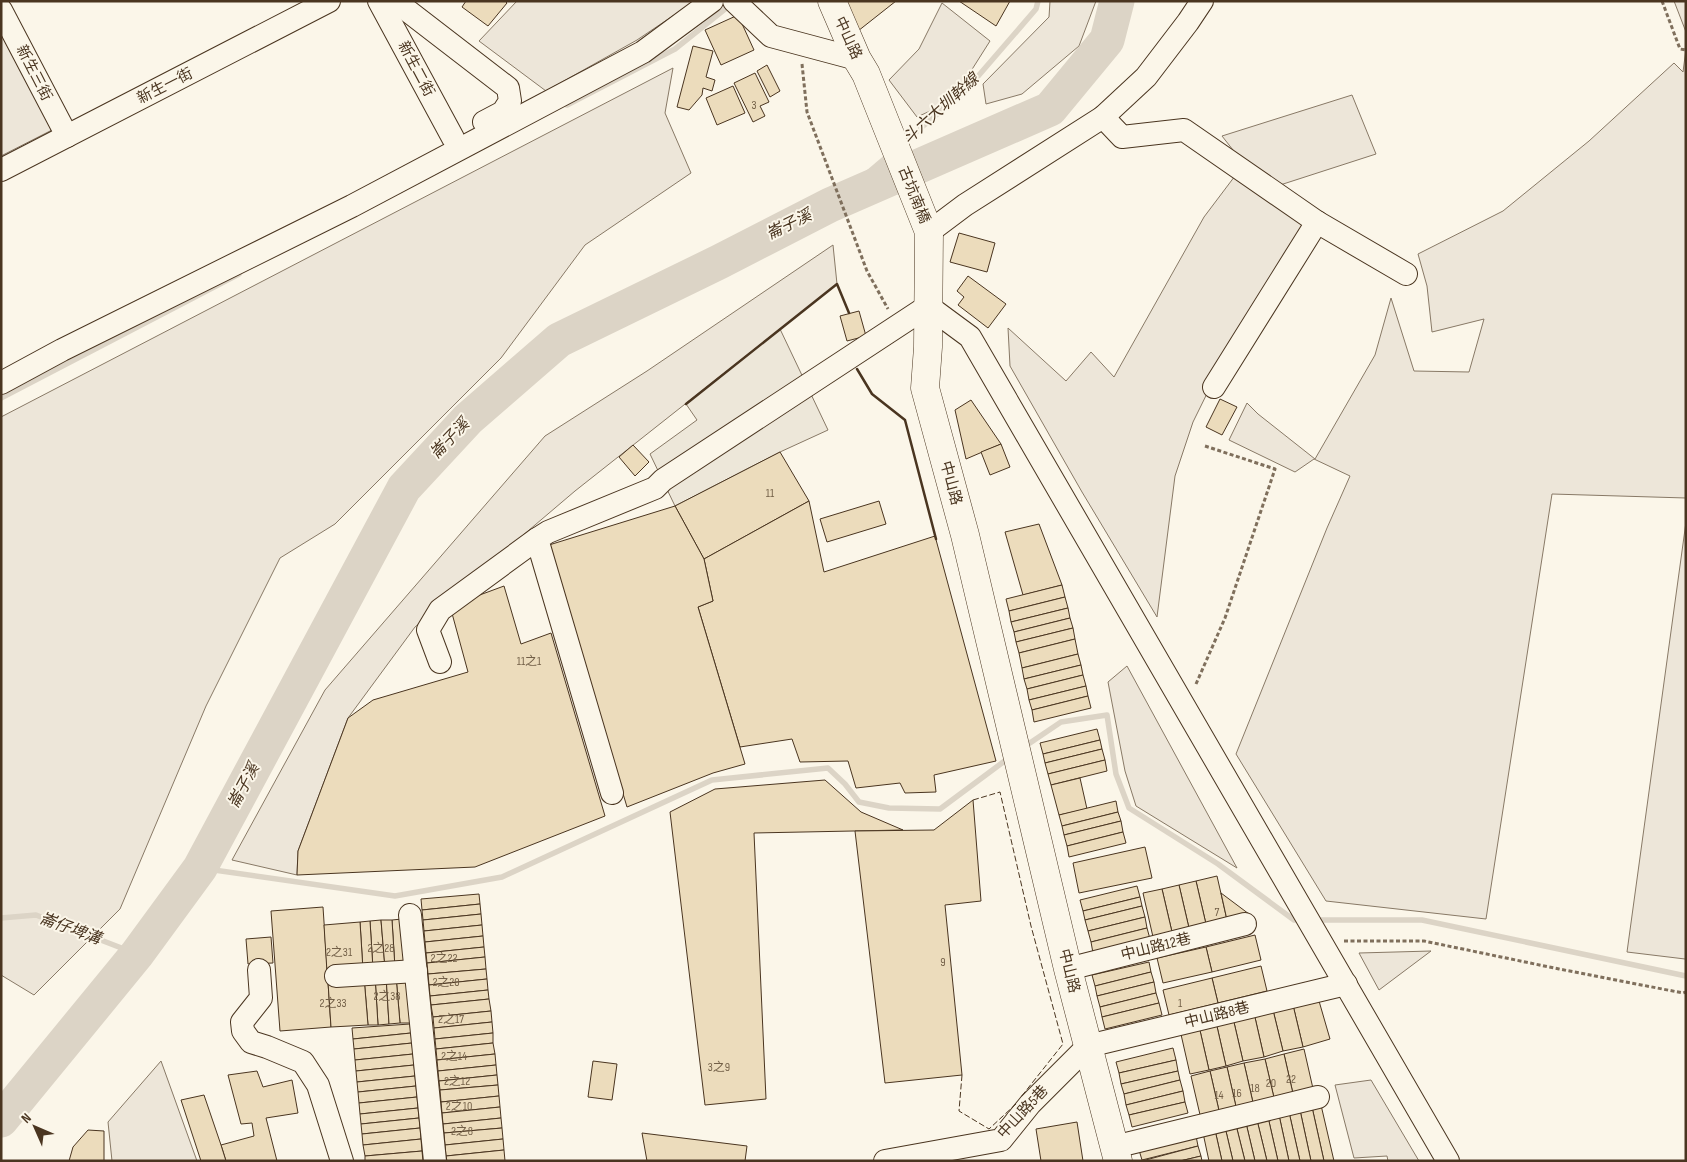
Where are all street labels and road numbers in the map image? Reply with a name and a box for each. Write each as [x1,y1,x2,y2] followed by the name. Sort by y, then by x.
[830,14,866,62] street label: 中山路
[394,38,438,100] street label: 新生二街
[12,42,56,104] street label: 新生三街
[134,64,196,108] street label: 新生一街
[894,164,934,226] street label: 古坑南橋
[936,459,966,507] street label: 中山路
[1119,929,1193,965] street label: 中山路12巷
[1054,947,1084,995] street label: 中山路
[1182,998,1252,1032] street label: 中山路8巷
[994,1081,1052,1143] street label: 中山路5巷

